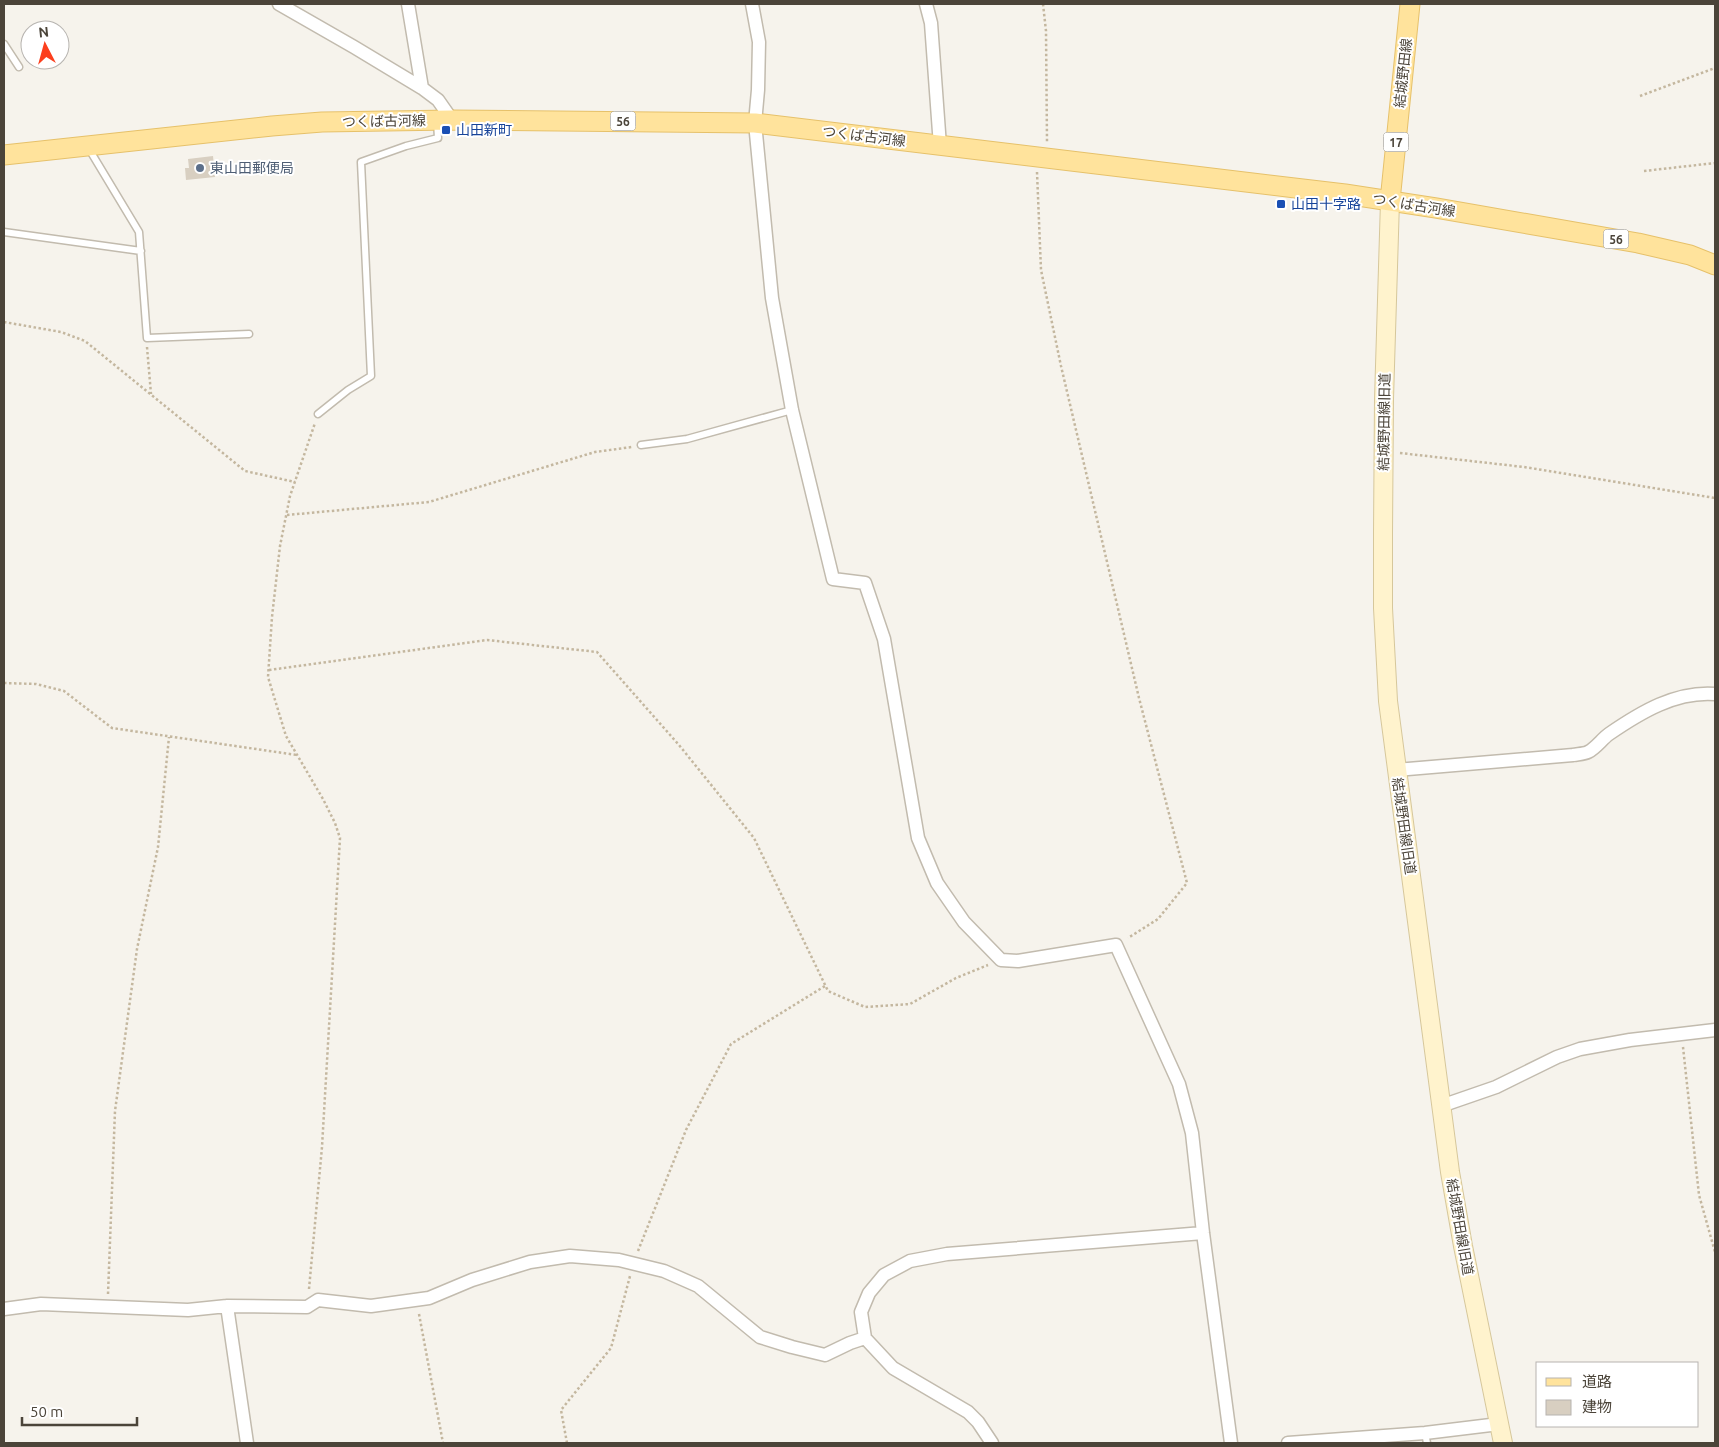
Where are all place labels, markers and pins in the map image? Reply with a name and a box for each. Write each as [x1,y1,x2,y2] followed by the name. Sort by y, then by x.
[456,122,512,138] place label: 山田新町
[440,124,452,136] marker: 山田新町
[210,160,294,176] place label: 東山田郵便局
[194,162,206,174] marker: 東山田郵便局
[1291,196,1361,212] place label: 山田十字路
[1275,198,1287,210] marker: 山田十字路

